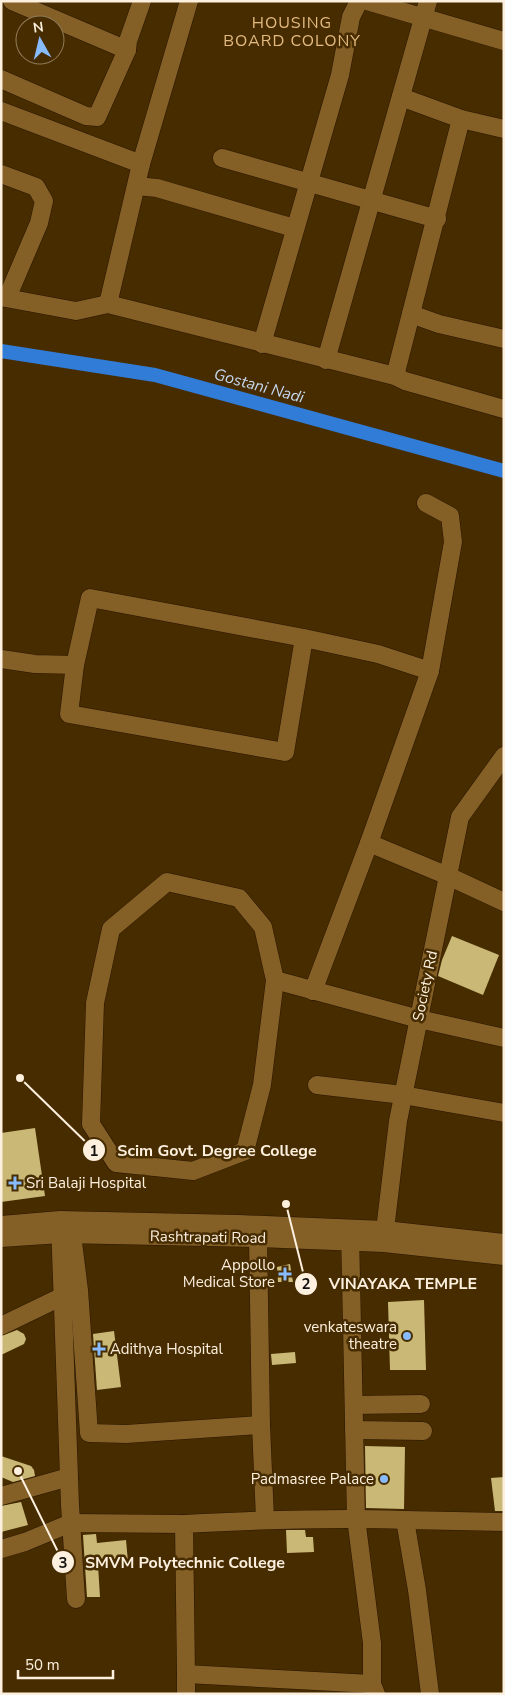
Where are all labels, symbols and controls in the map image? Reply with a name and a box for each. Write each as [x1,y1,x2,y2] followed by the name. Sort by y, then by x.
[223,12,361,52] district label: HOUSING BOARD COLONY
[15,15,65,65] north arrow
[32,17,45,38] text: N
[211,363,307,409] water label: Gostani Nadi
[408,949,442,1023] street label: Society Rd
[82,1135,326,1166] callout: Scim Govt. Degree College
[117,1140,317,1162] text: Scim Govt. Degree College
[89,1141,99,1161] text: 1
[26,1173,147,1193] place label: Sri Balaji Hospital
[8,1176,22,1190] marker: Sri Balaji Hospital
[150,1226,266,1248] street label: Rashtrapati Road
[183,1255,275,1292] place label: Appollo Medical Store
[279,1268,291,1280] marker: Appollo Medical Store
[293,1268,487,1299] callout: VINAYAKA TEMPLE
[328,1273,477,1295] text: VINAYAKA TEMPLE
[301,1274,311,1294] text: 2
[304,1317,397,1354] place label: venkateswara theatre
[401,1330,413,1342] marker: venkateswara theatre
[110,1339,224,1359] place label: Adithya Hospital
[92,1342,106,1356] marker: Adithya Hospital
[251,1469,374,1489] place label: Padmasree Palace
[378,1473,390,1485] marker: Padmasree Palace
[50,1547,295,1578] callout: SMVM Polytechnic College
[85,1552,285,1574] text: SMVM Polytechnic College
[58,1553,68,1573] text: 3
[18,1648,112,1680] scale bar
[25,1655,60,1675] text: 50 m

